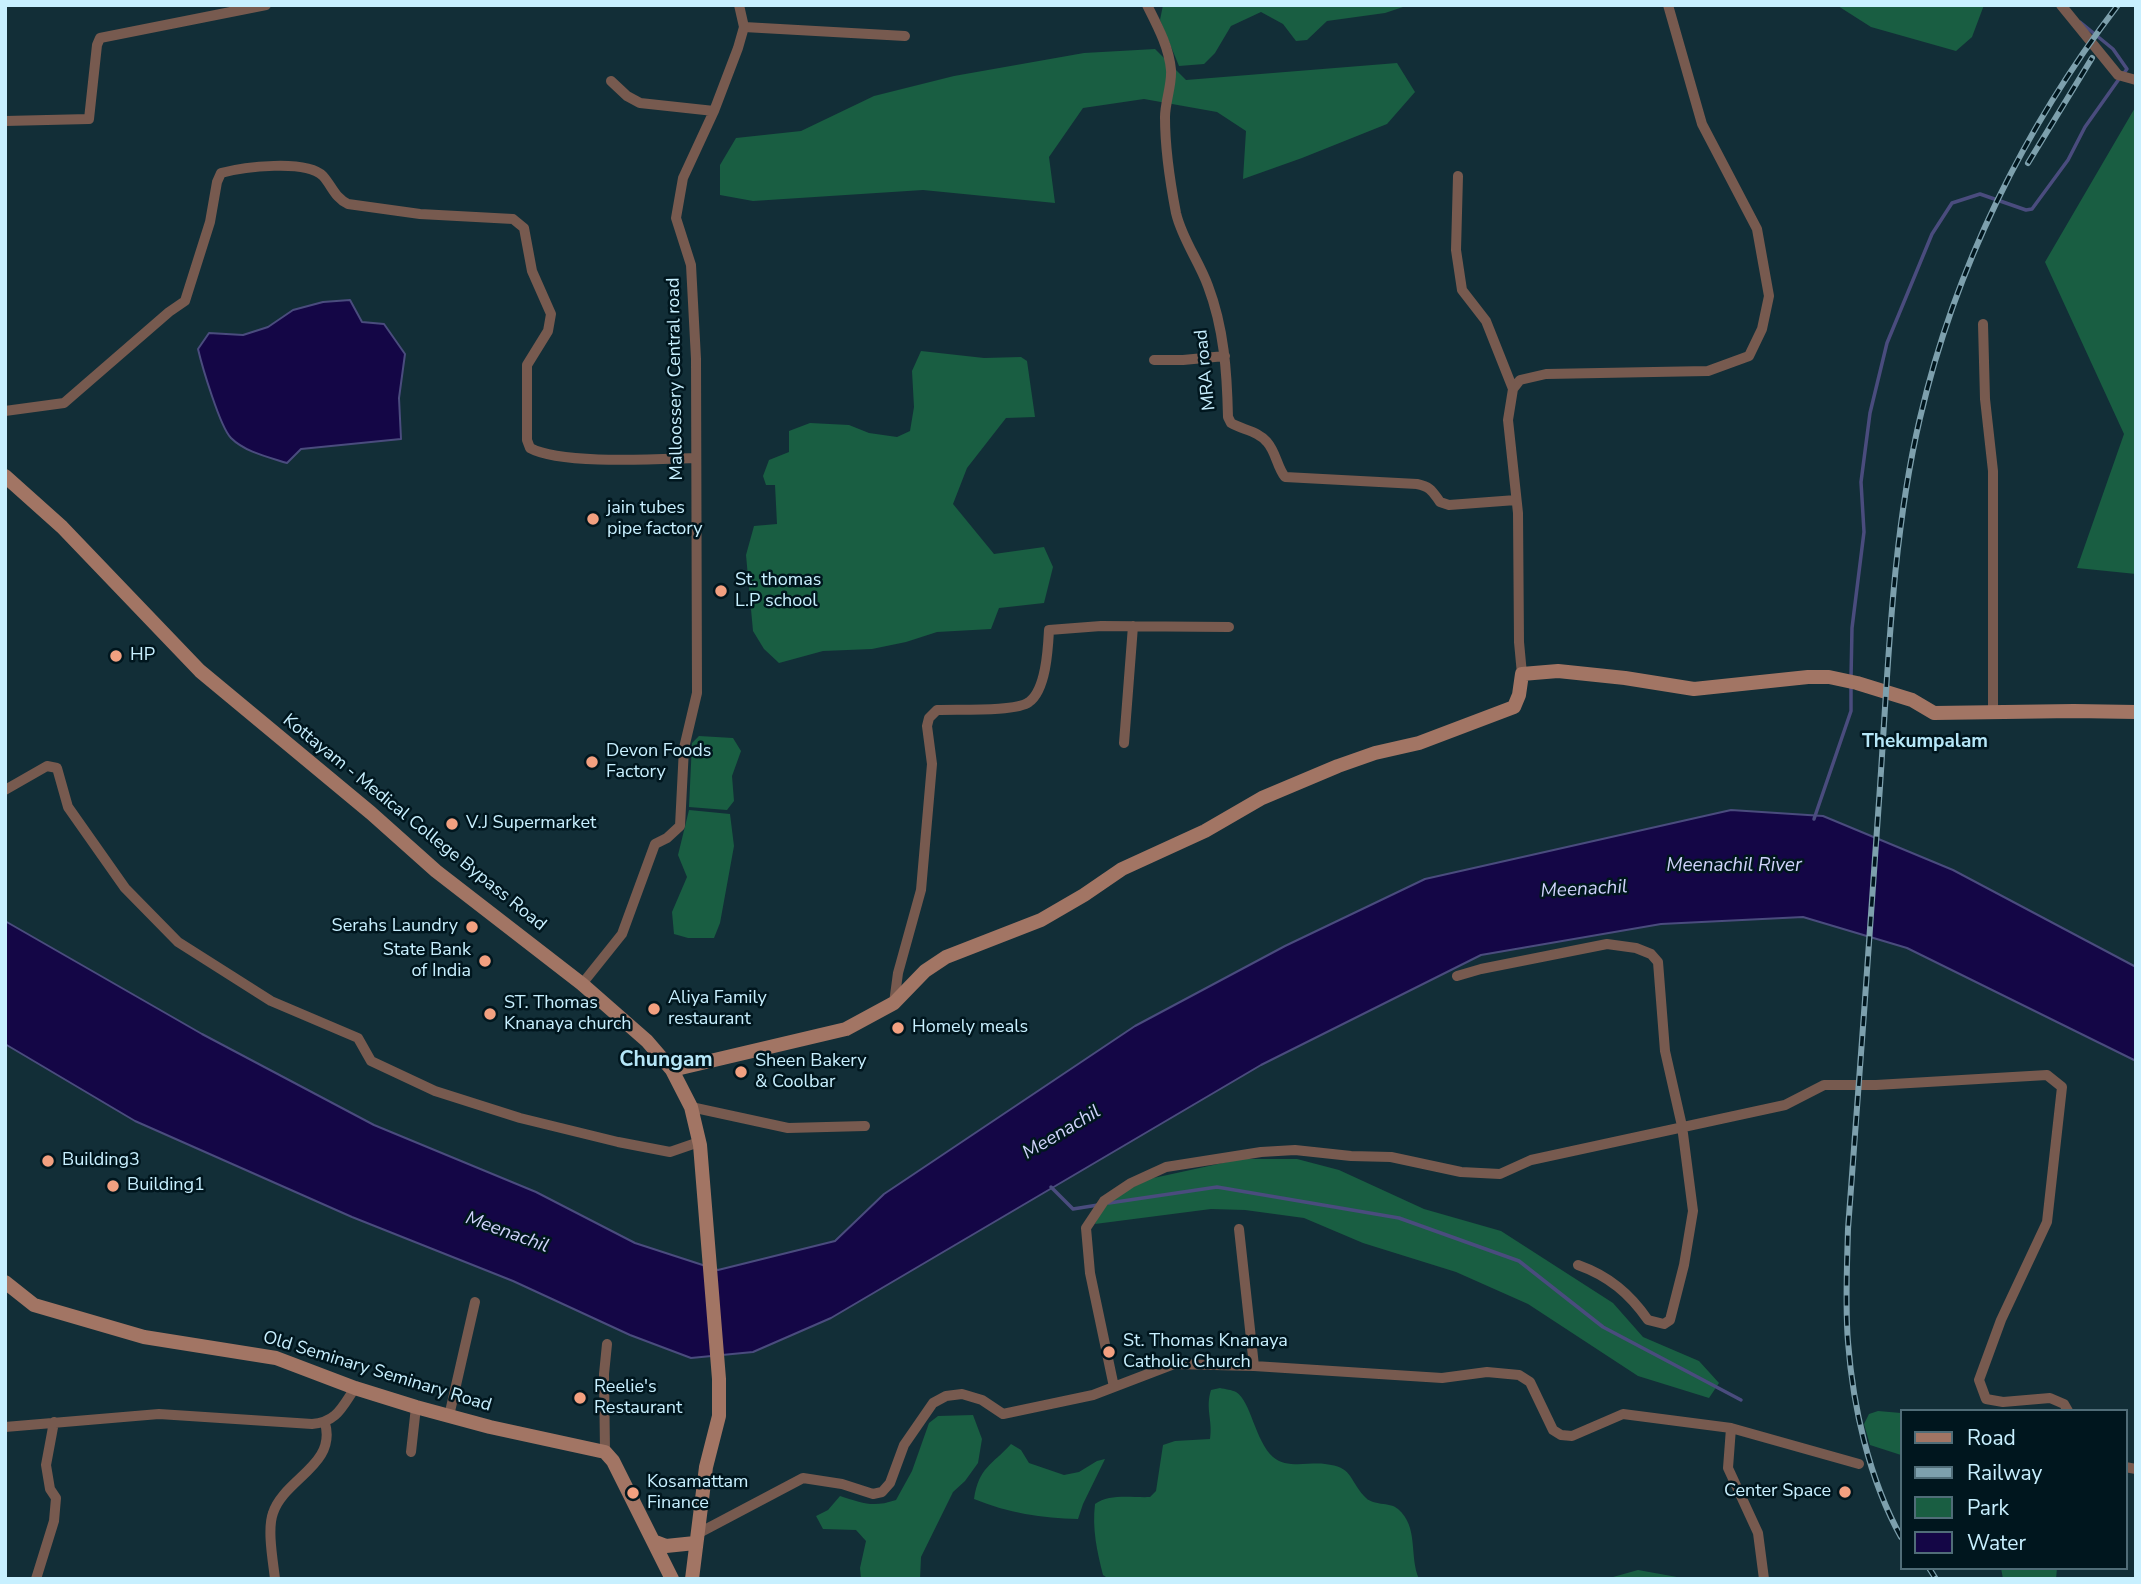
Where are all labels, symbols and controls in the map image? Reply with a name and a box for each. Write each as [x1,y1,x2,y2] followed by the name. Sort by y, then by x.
[663,277,689,481] street label: Malloossery Central road
[1191,328,1221,412] street label: MRA road
[607,498,703,540] place label: jain tubes pipe factory
[585,511,601,527] marker: jain tubes pipe factory
[735,570,821,612] place label: St. thomas L.P school
[713,583,729,599] marker: St. thomas L.P school
[130,645,155,667] place label: HP
[108,648,124,664] marker: HP
[278,710,550,936] street label: Kottayam - Medical College Bypass Road
[1862,731,1988,753] district label: Thekumpalam
[606,741,712,784] place label: Devon Foods Factory
[584,754,600,770] marker: Devon Foods Factory
[466,813,596,835] place label: V.J Supermarket
[444,816,460,832] marker: V.J Supermarket
[1666,855,1802,877] water label: Meenachil River
[1540,876,1628,904] water label: Meenachil
[332,916,458,938] place label: Serahs Laundry
[464,919,480,935] marker: Serahs Laundry
[383,940,471,982] place label: State Bank of India
[477,953,493,969] marker: State Bank of India
[668,988,767,1030] place label: Aliya Family restaurant
[504,993,631,1036] place label: ST. Thomas Knanaya church
[646,1001,662,1017] marker: Aliya Family restaurant
[482,1006,498,1022] marker: ST. Thomas Knanaya church
[912,1017,1028,1039] place label: Homely meals
[890,1020,906,1036] marker: Homely meals
[619,1048,713,1074] district label: Chungam
[755,1051,867,1094] place label: Sheen Bakery & Coolbar
[733,1064,749,1080] marker: Sheen Bakery & Coolbar
[1019,1101,1105,1165] water label: Meenachil
[62,1150,140,1172] place label: Building3
[40,1153,56,1169] marker: Building3
[127,1175,205,1197] place label: Building1
[105,1178,121,1194] marker: Building1
[462,1207,552,1259] water label: Meenachil
[260,1327,494,1417] street label: Old Seminary Seminary Road
[1123,1331,1288,1374] place label: St. Thomas Knanaya Catholic Church
[1101,1344,1117,1360] marker: St. Thomas Knanaya Catholic Church
[594,1377,682,1420] place label: Reelie's Restaurant
[572,1390,588,1406] marker: Reelie's Restaurant
[1899,1409,2127,1570] legend
[1967,1424,2016,1452] text: Road
[1967,1459,2042,1487] text: Railway
[647,1472,749,1514] place label: Kosamattam Finance
[1724,1481,1831,1503] place label: Center Space
[1837,1484,1853,1500] marker: Center Space
[625,1485,641,1501] marker: Kosamattam Finance
[1967,1494,2009,1522] text: Park
[1967,1529,2026,1557] text: Water

